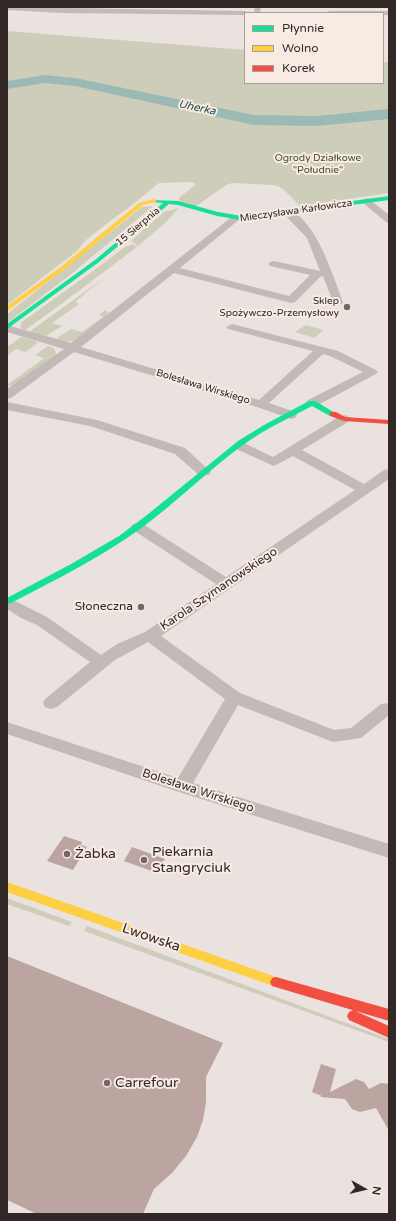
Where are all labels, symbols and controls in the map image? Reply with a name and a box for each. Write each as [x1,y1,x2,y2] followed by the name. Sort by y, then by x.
[244,12,384,84] legend
[282,21,324,35] text: Płynnie
[282,41,318,55] text: Wolno
[282,61,315,75] text: Korek
[177,98,217,118] water label: Uherka
[275,152,361,176] park label: Ogrody Działkowe "Południe"
[239,197,353,225] street label: Mieczysława Karłowicza
[114,205,162,249] street label: 15 Sierpnia
[220,295,339,318] place label: Sklep Spożywczo-Przemysłowy
[342,302,352,312] marker: Sklep Spożywczo-Przemysłowy
[155,367,251,407] street label: Bolesława Wirskiego
[158,544,280,634] street label: Karola Szymanowskiego
[75,600,133,614] place label: Słoneczna
[136,602,146,612] marker: Słoneczna
[140,766,256,816] street label: Bolesława Wirskiego
[152,844,231,876] place label: Piekarnia Stangryciuk
[75,846,116,862] place label: Żabka
[62,849,72,859] marker: Żabka
[139,855,149,865] marker: Piekarnia Stangryciuk
[120,920,182,956] street label: Lwowska
[115,1075,178,1091] place label: Carrefour
[102,1078,112,1088] marker: Carrefour
[344,1169,384,1209] north arrow
[369,1185,383,1196] text: N

